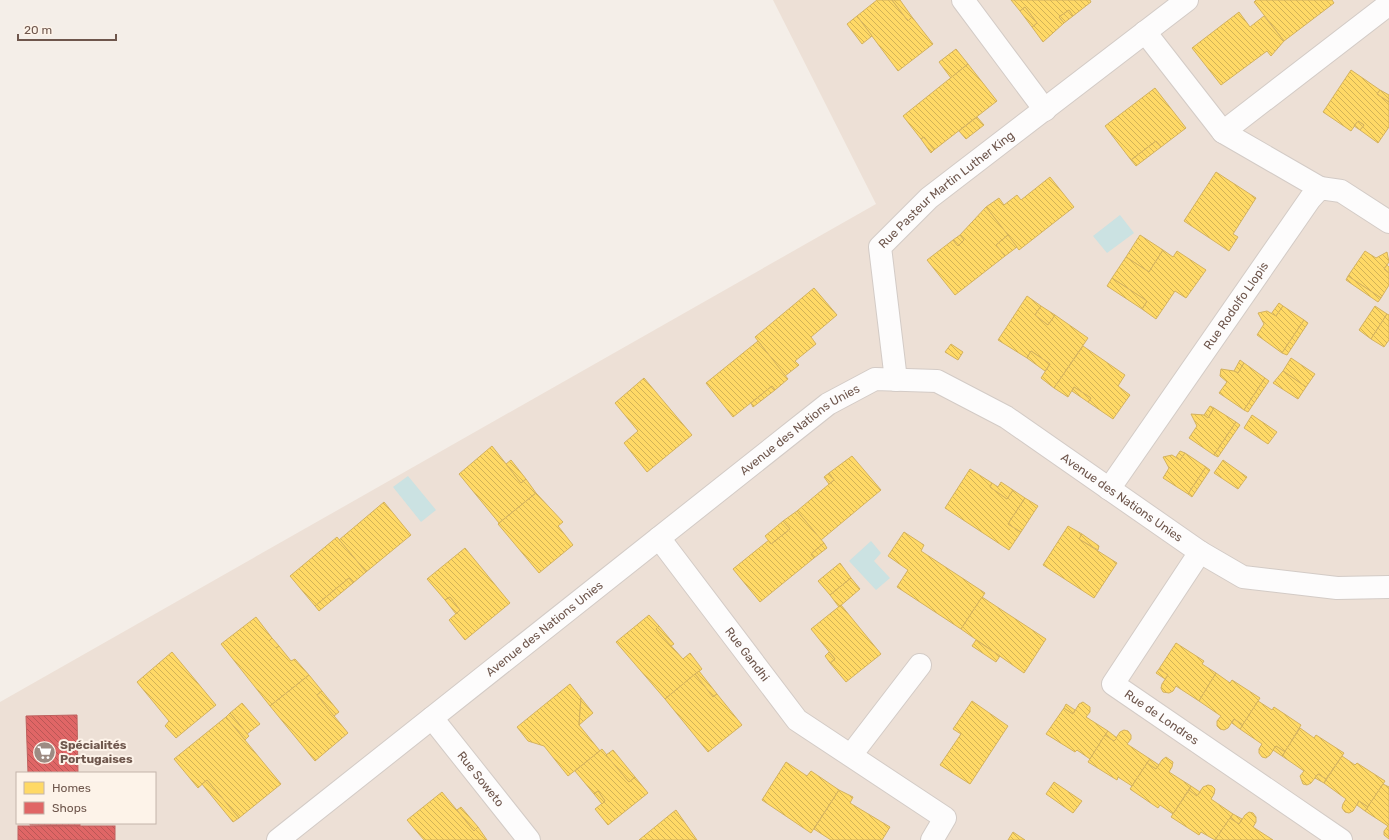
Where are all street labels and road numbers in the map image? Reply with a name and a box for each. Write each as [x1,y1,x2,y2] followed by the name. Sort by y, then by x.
[876,128,1017,251] street label: Rue Pasteur Martin Luther King
[1201,259,1271,352] street label: Rue Rodolfo Llopis
[737,381,862,478] street label: Avenue des Nations Unies
[1058,450,1185,545] street label: Avenue des Nations Unies
[483,578,606,679] street label: Avenue des Nations Unies
[722,625,772,684] street label: Rue Gandhi
[1122,687,1201,748] street label: Rue de Londres
[454,749,507,810] street label: Rue Soweto

